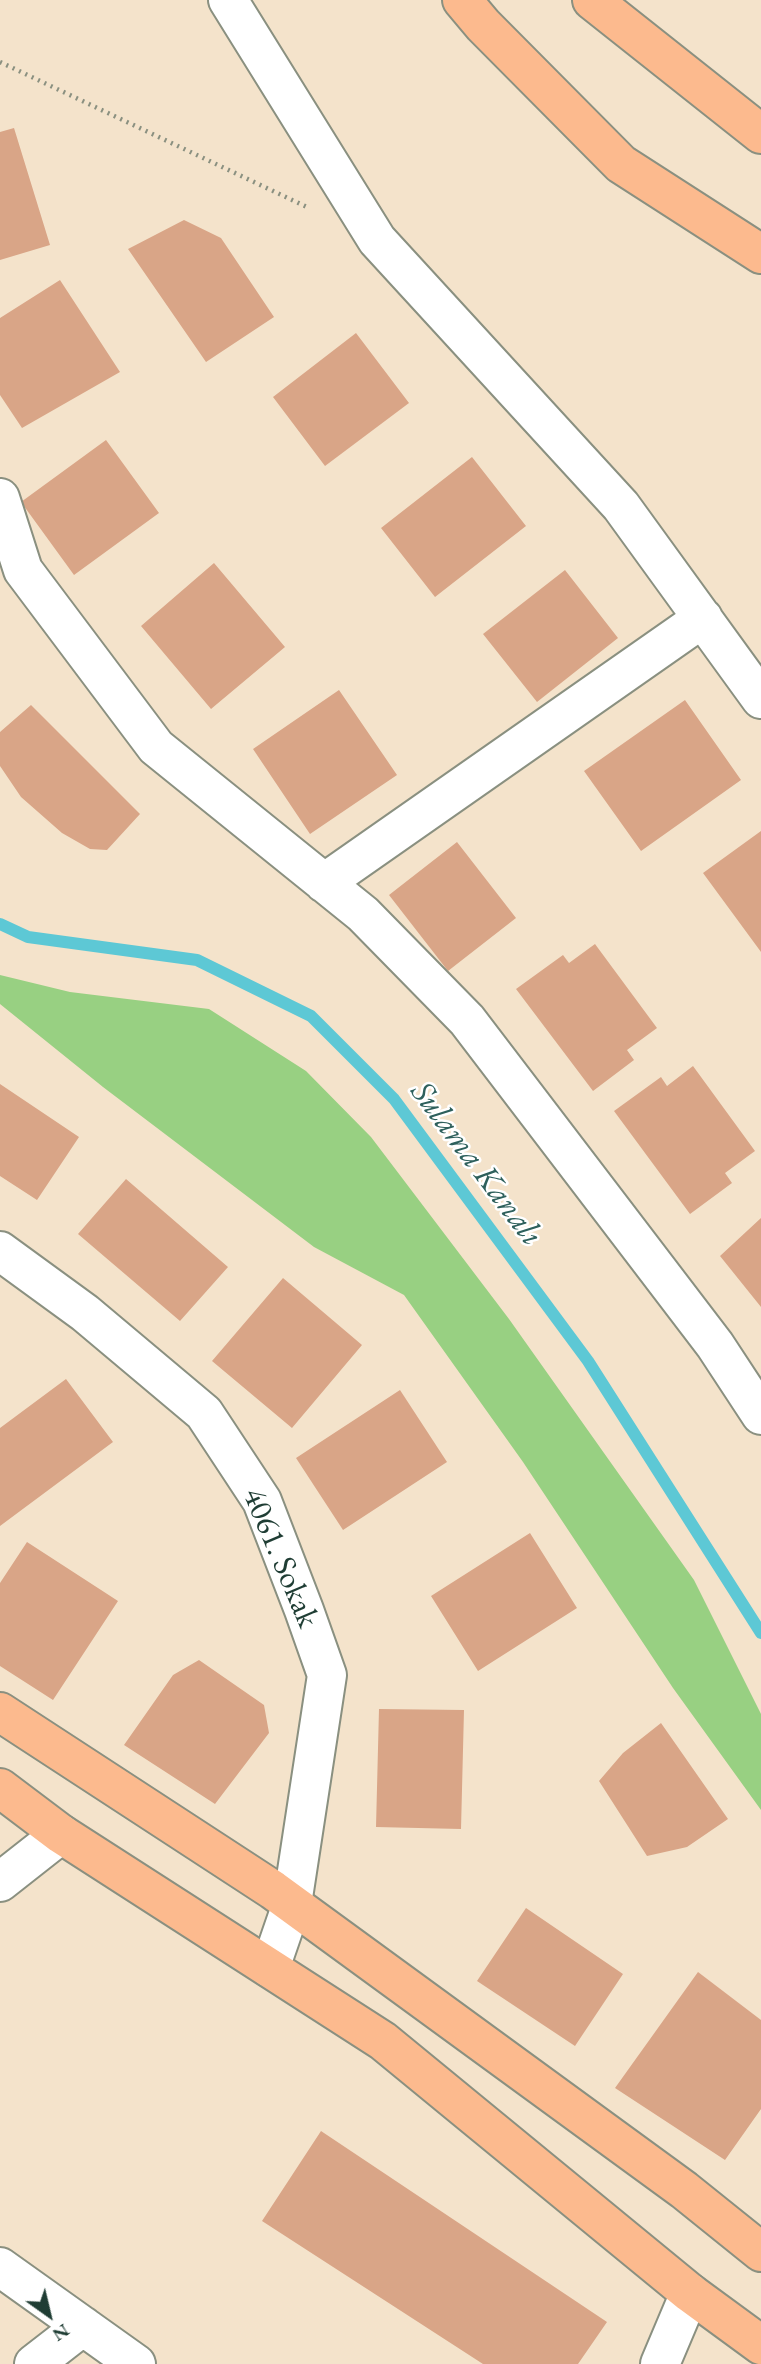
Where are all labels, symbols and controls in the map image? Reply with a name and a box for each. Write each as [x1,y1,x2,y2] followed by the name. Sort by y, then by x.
[401,1074,551,1254] water label: Sulama Kanalı
[233,1482,327,1634] street label: 4061. Sokak
[14,2280,84,2350] north arrow
[48,2318,74,2347] text: N

